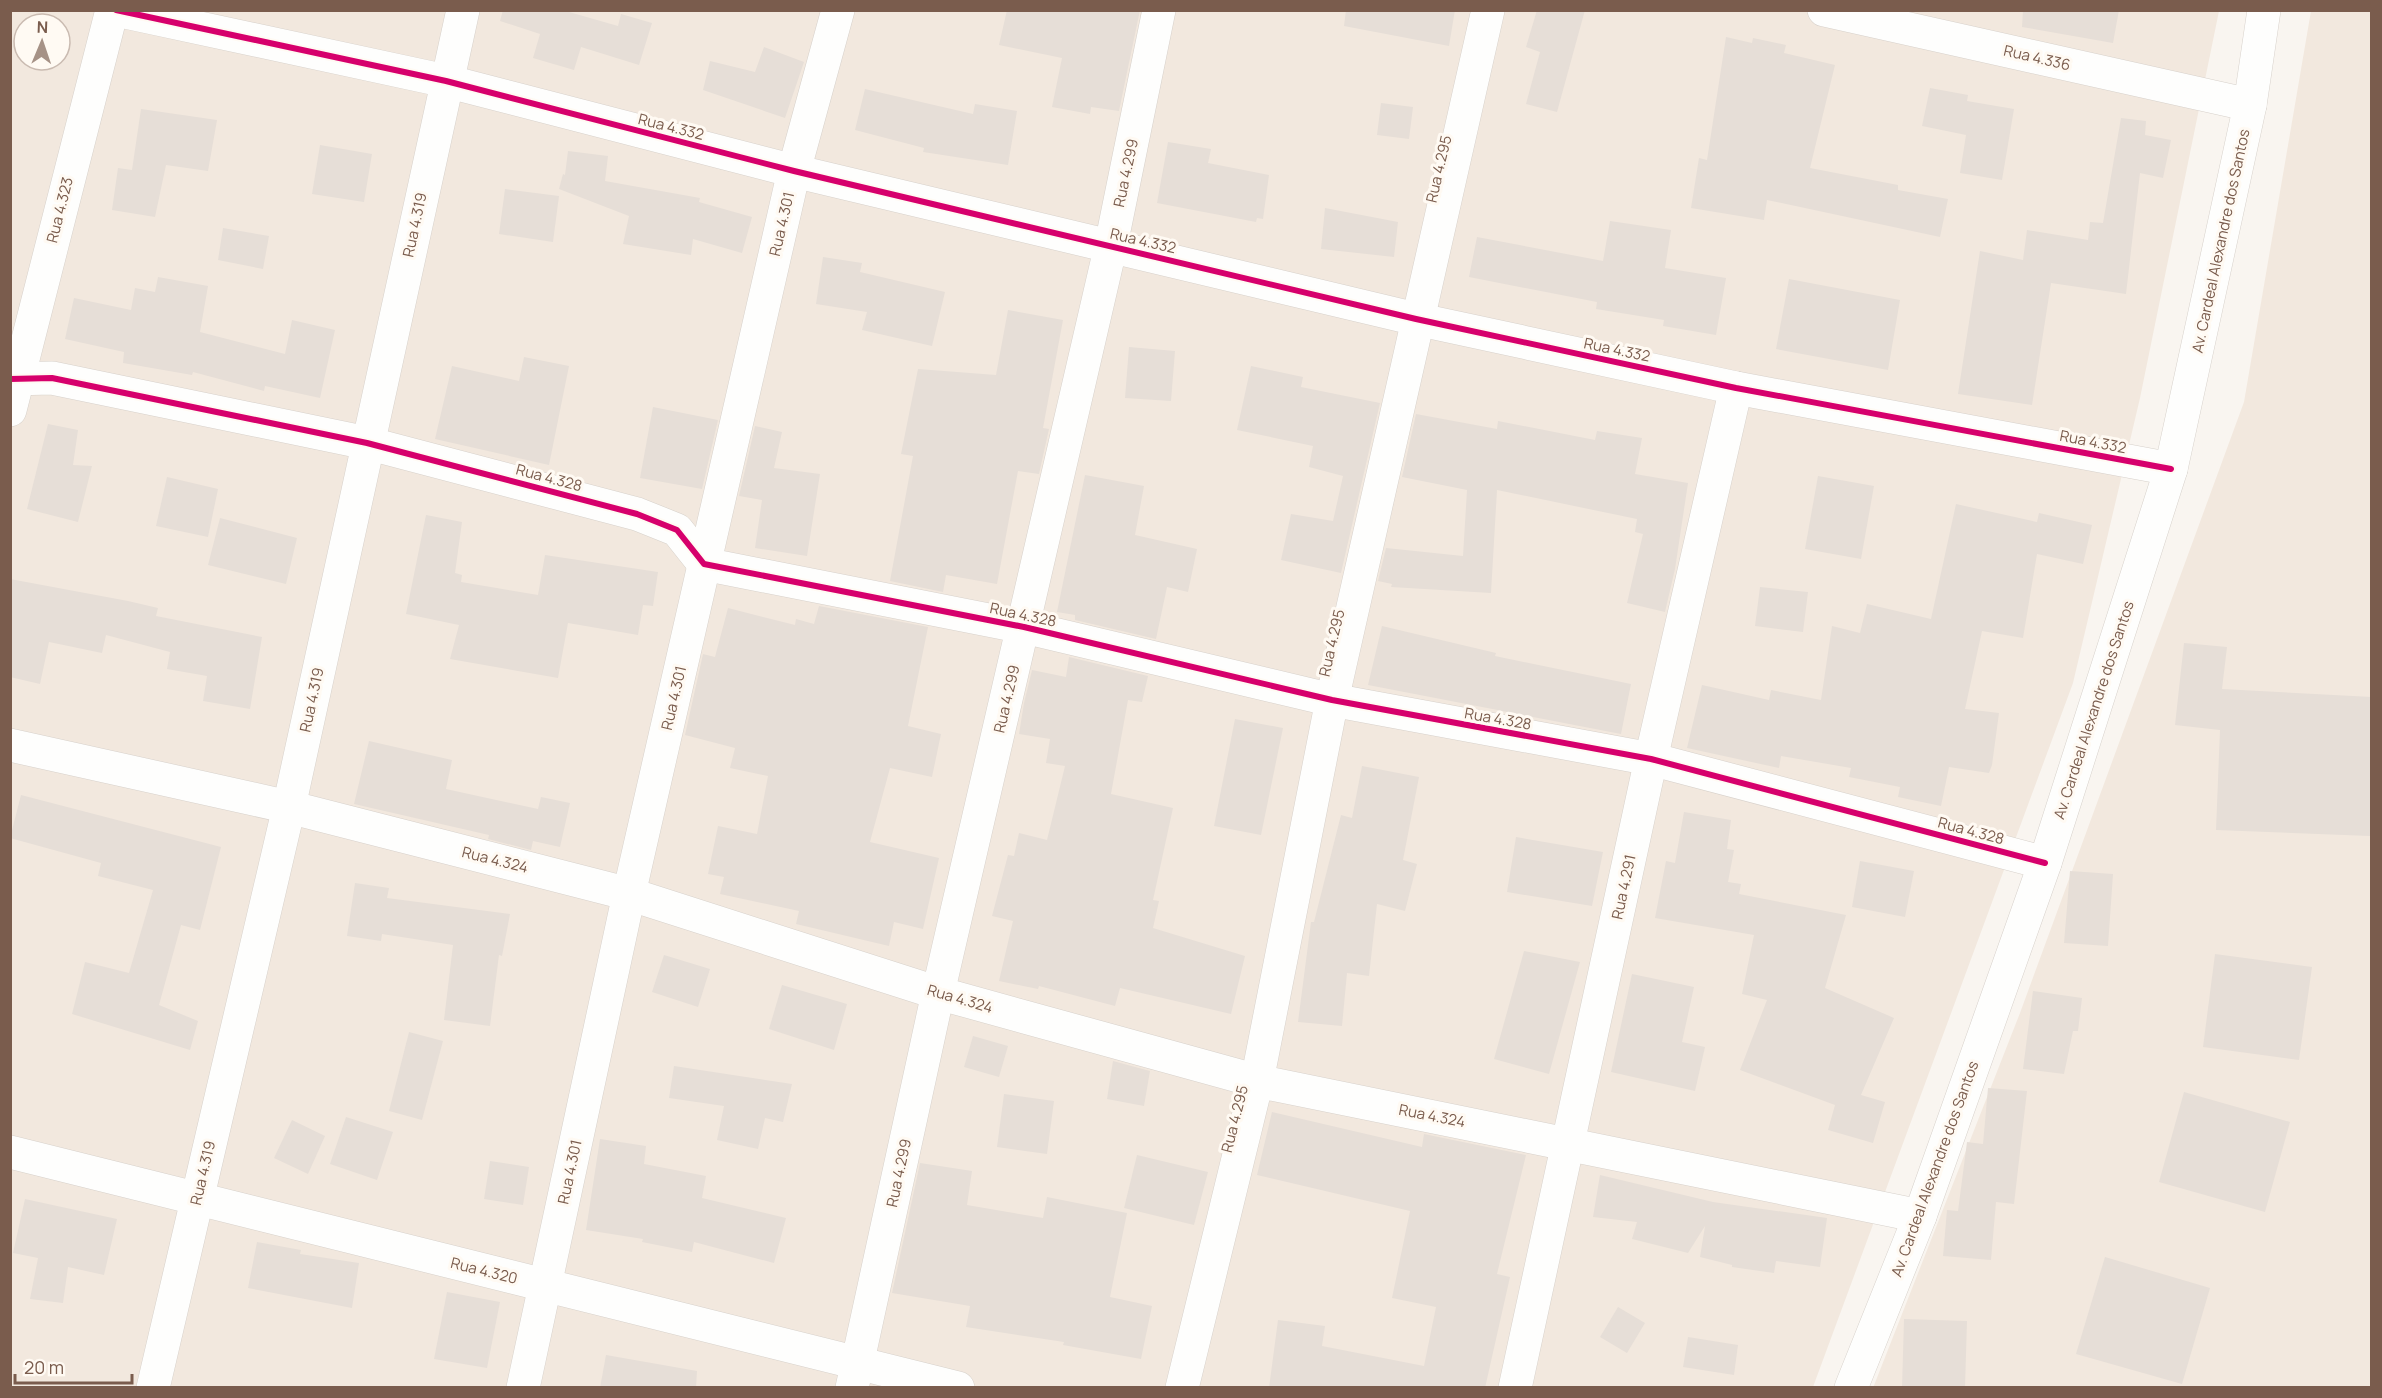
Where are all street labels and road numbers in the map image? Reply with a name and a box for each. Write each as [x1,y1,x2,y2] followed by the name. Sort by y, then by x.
[2002,40,2073,75] street label: Rua 4.336
[636,108,706,145] street label: Rua 4.332
[2186,127,2255,355] street label: Av. Cardeal Alexandre dos Santos
[1421,133,1456,205] street label: Rua 4.295
[1108,137,1143,209] street label: Rua 4.299
[41,175,78,245] street label: Rua 4.323
[764,190,799,258] street label: Rua 4.301
[397,191,432,259] street label: Rua 4.319
[1108,223,1178,258] street label: Rua 4.332
[1582,332,1652,367] street label: Rua 4.332
[2058,425,2128,458] street label: Rua 4.332
[514,459,584,496] street label: Rua 4.328
[988,597,1058,632] street label: Rua 4.328
[2048,598,2139,822] street label: Av. Cardeal Alexandre dos Santos
[1314,607,1349,679] street label: Rua 4.295
[988,663,1025,735] street label: Rua 4.299
[656,664,691,732] street label: Rua 4.301
[294,666,329,734] street label: Rua 4.319
[1463,702,1533,735] street label: Rua 4.328
[1936,812,2006,849] street label: Rua 4.328
[460,841,531,878] street label: Rua 4.324
[1606,853,1641,921] street label: Rua 4.291
[925,979,996,1018] street label: Rua 4.324
[1886,1058,1983,1280] street label: Av. Cardeal Alexandre dos Santos
[1216,1083,1253,1155] street label: Rua 4.295
[1397,1099,1467,1132] street label: Rua 4.324
[881,1137,916,1209] street label: Rua 4.299
[552,1138,587,1206] street label: Rua 4.301
[185,1139,220,1207] street label: Rua 4.319
[449,1252,520,1289] street label: Rua 4.320

